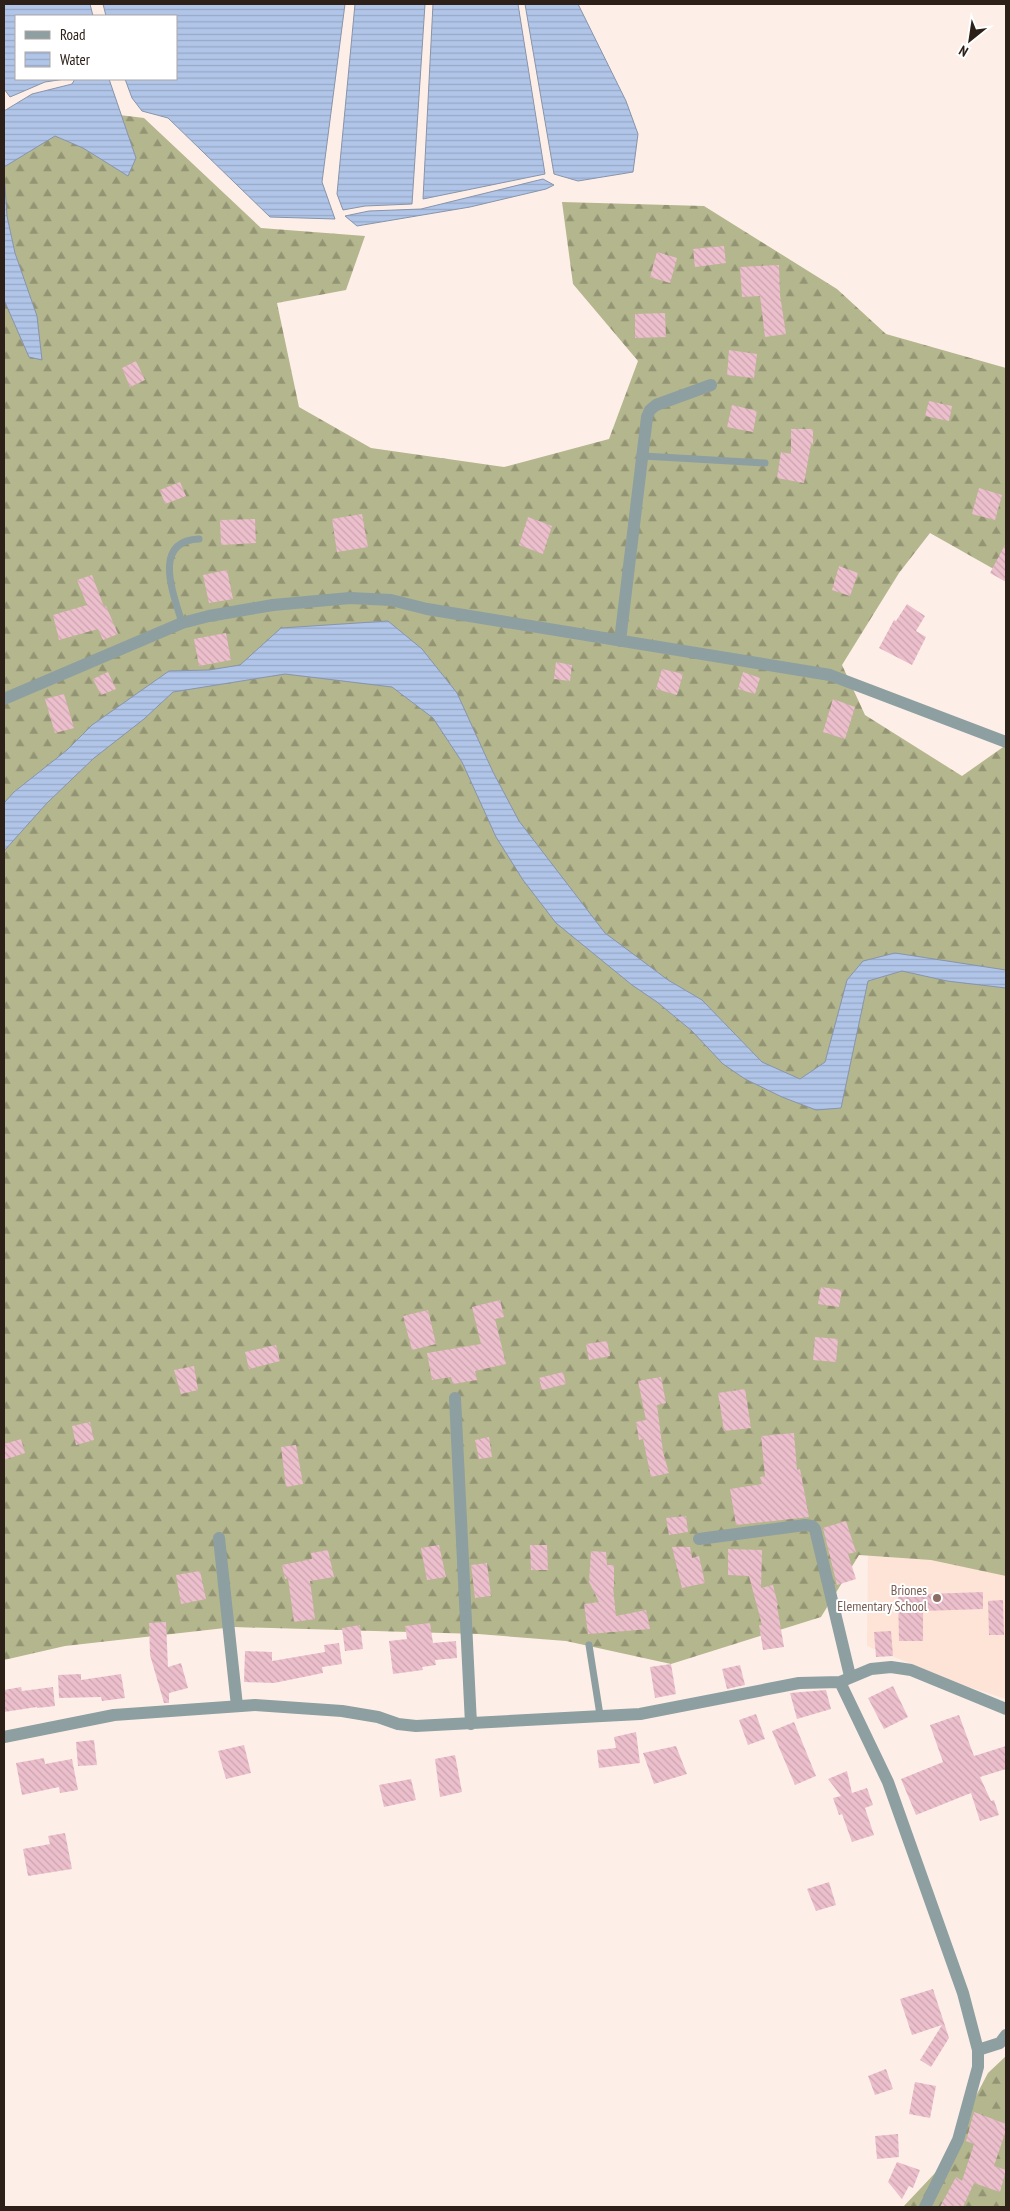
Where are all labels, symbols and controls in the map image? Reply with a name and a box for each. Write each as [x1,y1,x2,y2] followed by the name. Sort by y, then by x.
[15,15,178,80] legend
[945,15,995,65] north arrow
[60,25,86,44] text: Road
[956,42,971,61] text: N
[60,50,91,69] text: Water
[837,1581,928,1615] place label: Briones Elementary School
[931,1592,943,1604] marker: Briones Elementary School

